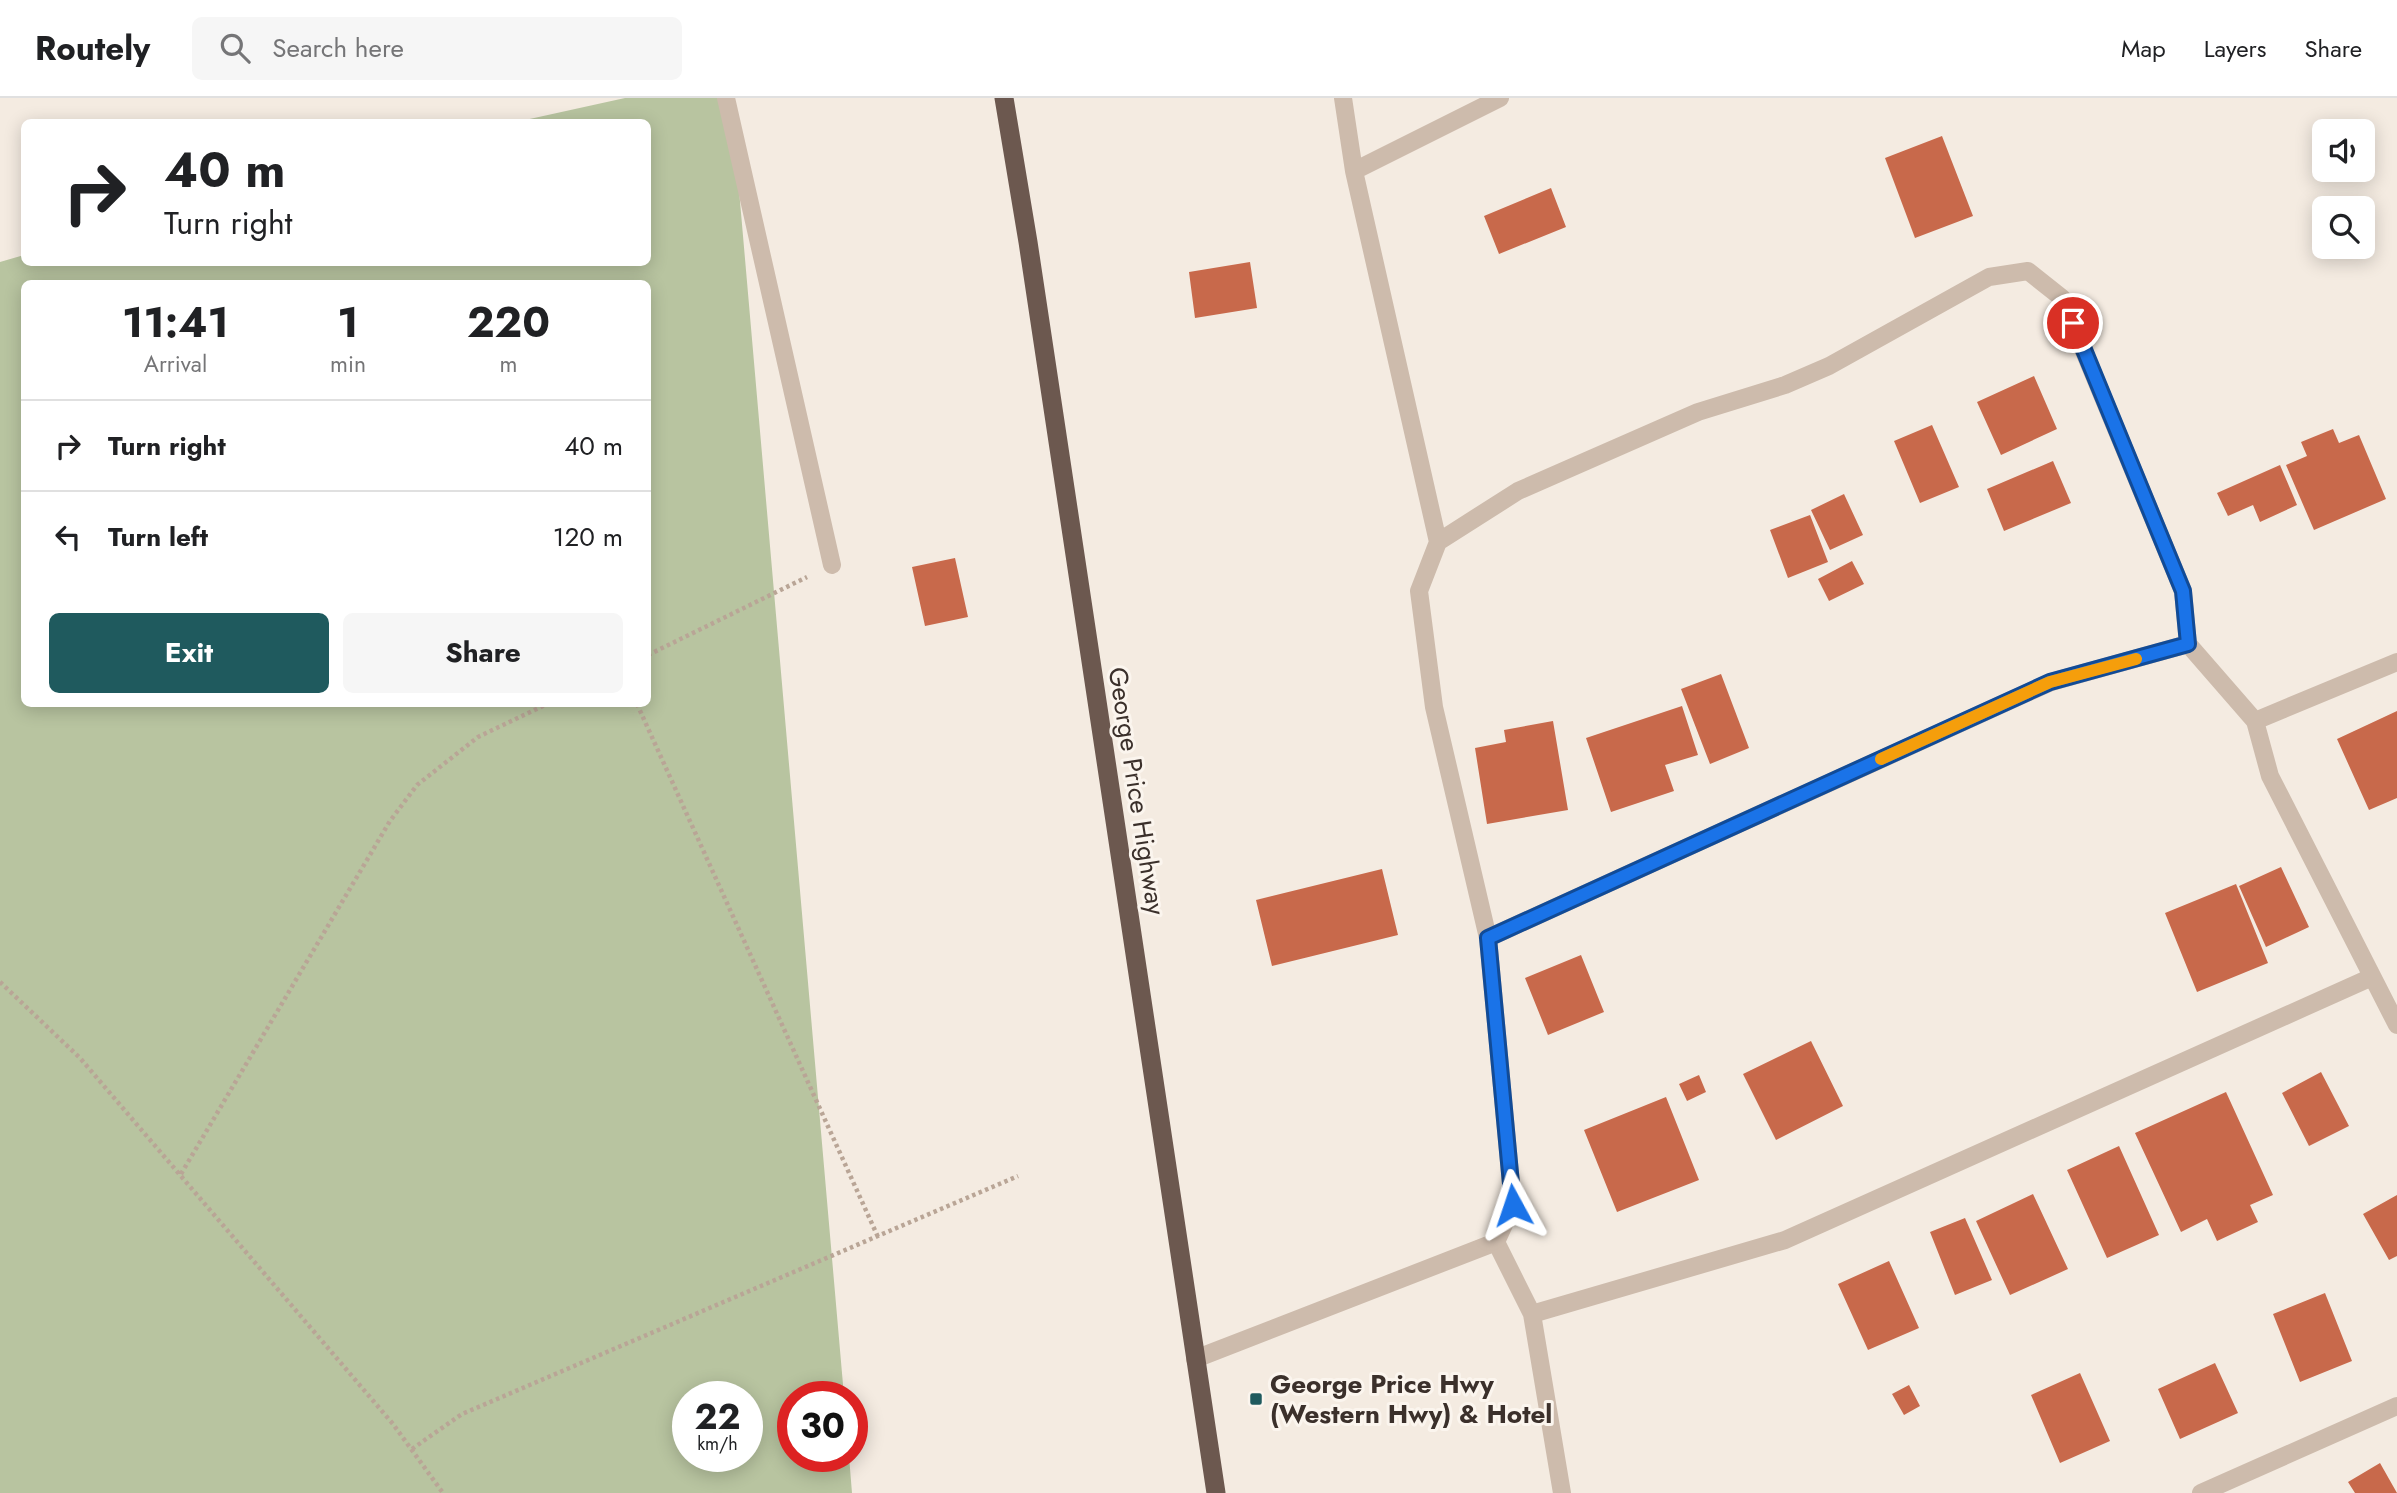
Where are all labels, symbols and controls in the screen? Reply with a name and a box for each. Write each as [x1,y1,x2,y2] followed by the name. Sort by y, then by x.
[192,17,682,80] search box
[35,25,150,72] text: Routely
[216,29,254,67] icon: search
[272,29,404,67] text: Search here
[2121,31,2166,66] text: Map
[2204,31,2266,66] text: Layers
[2304,31,2362,66] text: Share
[2312,119,2375,259] map controls
[2312,119,2375,182] button: sound
[164,135,286,205] text: 40 m
[49,147,140,238] icon: right
[2312,196,2375,259] button: search
[164,200,293,246] text: Turn right
[122,292,229,353] text: 11:41
[337,292,359,353] text: 1
[467,292,550,353] text: 220
[2043,293,2103,353] pin
[2054,304,2092,342] icon: arrive
[144,347,207,381] text: Arrival
[330,347,366,381] text: min
[500,347,517,381] text: m
[49,427,87,465] icon: right
[108,427,226,465] text: Turn right
[564,427,623,465] text: 40 m
[49,518,87,556] icon: left
[108,518,208,556] text: Turn left
[553,518,623,556] text: 120 m
[49,613,329,693] button: Exit
[343,613,623,693] button: Share
[1099,664,1175,918] street label: George Price Highway
[1476,1168,1550,1242] position arrow
[1270,1365,1552,1433] place label: George Price Hwy (Western Hwy) & Hotel
[777,1381,868,1472] speed limit sign: 30
[1248,1391,1264,1407] marker: George Price Hwy (Western Hwy) & Hotel
[695,1392,740,1442] text: 22
[697,1431,738,1457] text: km/h

